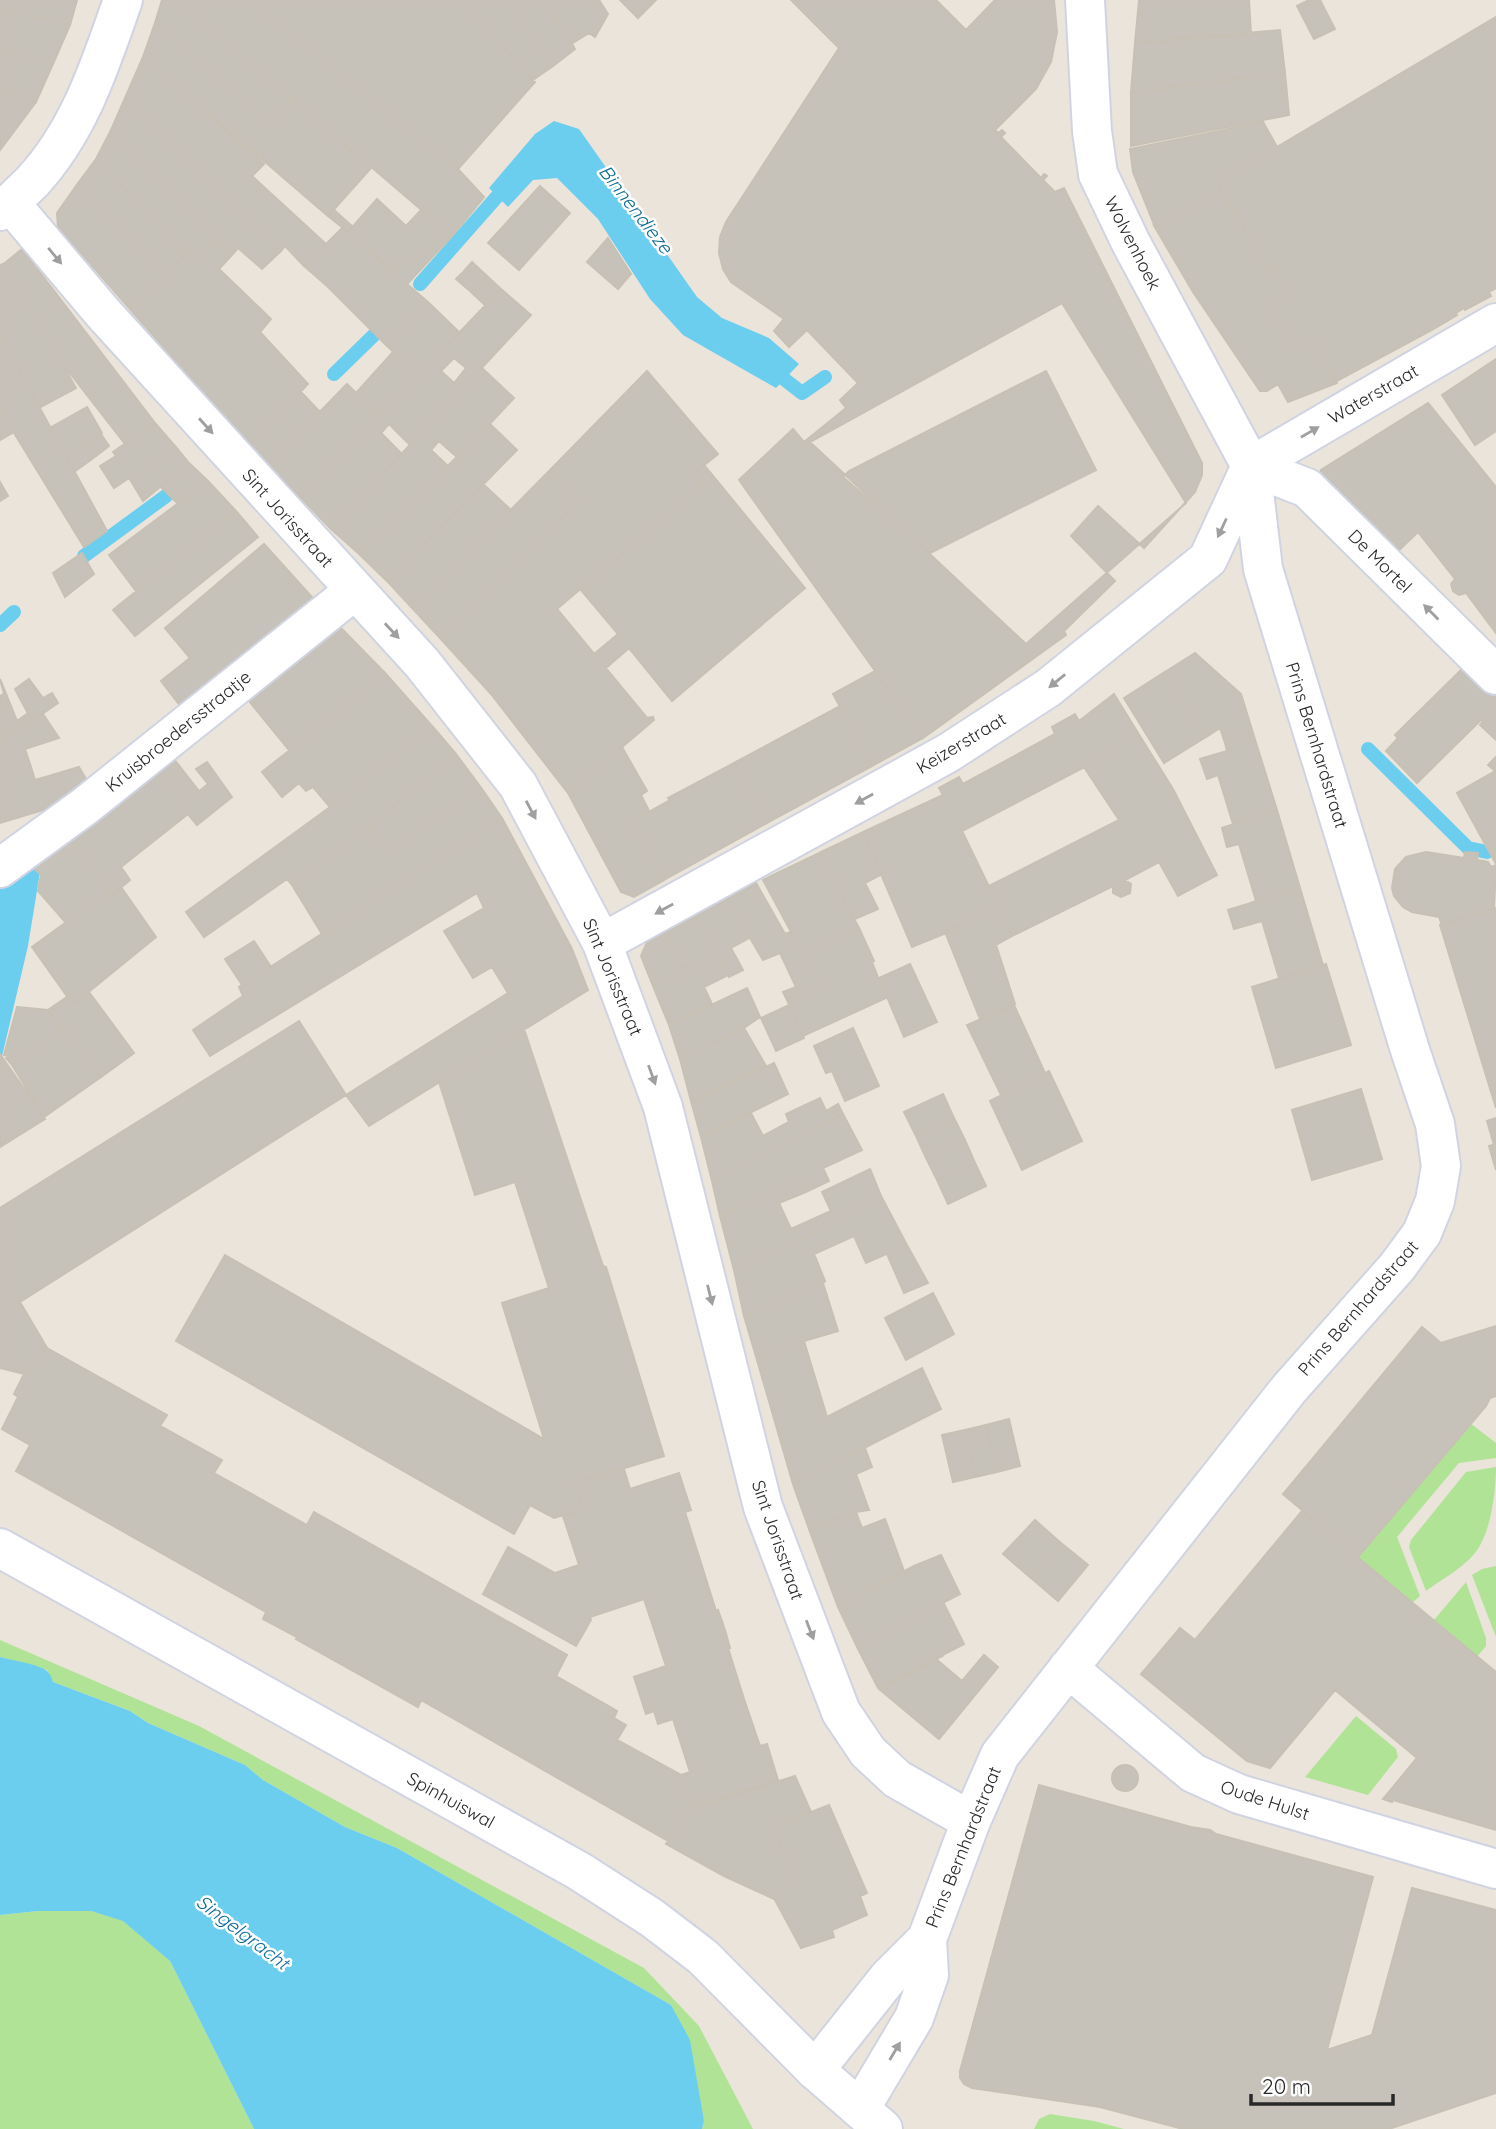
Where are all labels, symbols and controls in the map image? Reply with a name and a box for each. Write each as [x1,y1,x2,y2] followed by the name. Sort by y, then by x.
[594,160,679,259] water label: Binnendieze
[1099,192,1167,294] street label: Wolvenhoek
[47,247,63,265] one-way arrow
[1324,359,1422,429] street label: Waterstraat
[197,417,213,434] one-way arrow
[1300,425,1319,438] one-way arrow
[238,464,338,572] street label: Sint Jorisstraat
[1216,518,1228,538] one-way arrow
[1343,524,1417,598] street label: De Mortel
[1423,603,1440,620] one-way arrow
[383,622,399,639] one-way arrow
[1281,659,1353,831] street label: Prins Bernhardstraat
[101,665,255,797] street label: Kruisbroedersstraatje
[1049,673,1067,688] one-way arrow
[912,707,1010,779] street label: Keizerstraat
[854,793,873,805] one-way arrow
[525,800,537,820] one-way arrow
[654,903,674,915] one-way arrow
[578,915,648,1039] street label: Sint Jorisstraat
[647,1065,658,1086] one-way arrow
[1293,1235,1423,1381] street label: Prins Bernhardstraat
[705,1284,716,1306] one-way arrow
[747,1477,809,1603] street label: Sint Jorisstraat
[805,1620,816,1641] one-way arrow
[920,1763,1006,1931] street label: Prins Bernhardstraat
[403,1767,499,1833] street label: Spinhuiswal
[1218,1775,1312,1825] street label: Oude Hulst
[192,1889,296,1976] water label: Singelgracht
[888,2041,901,2060] one-way arrow
[1251,2062,1393,2106] scale bar
[1262,2073,1311,2099] text: 20 m

